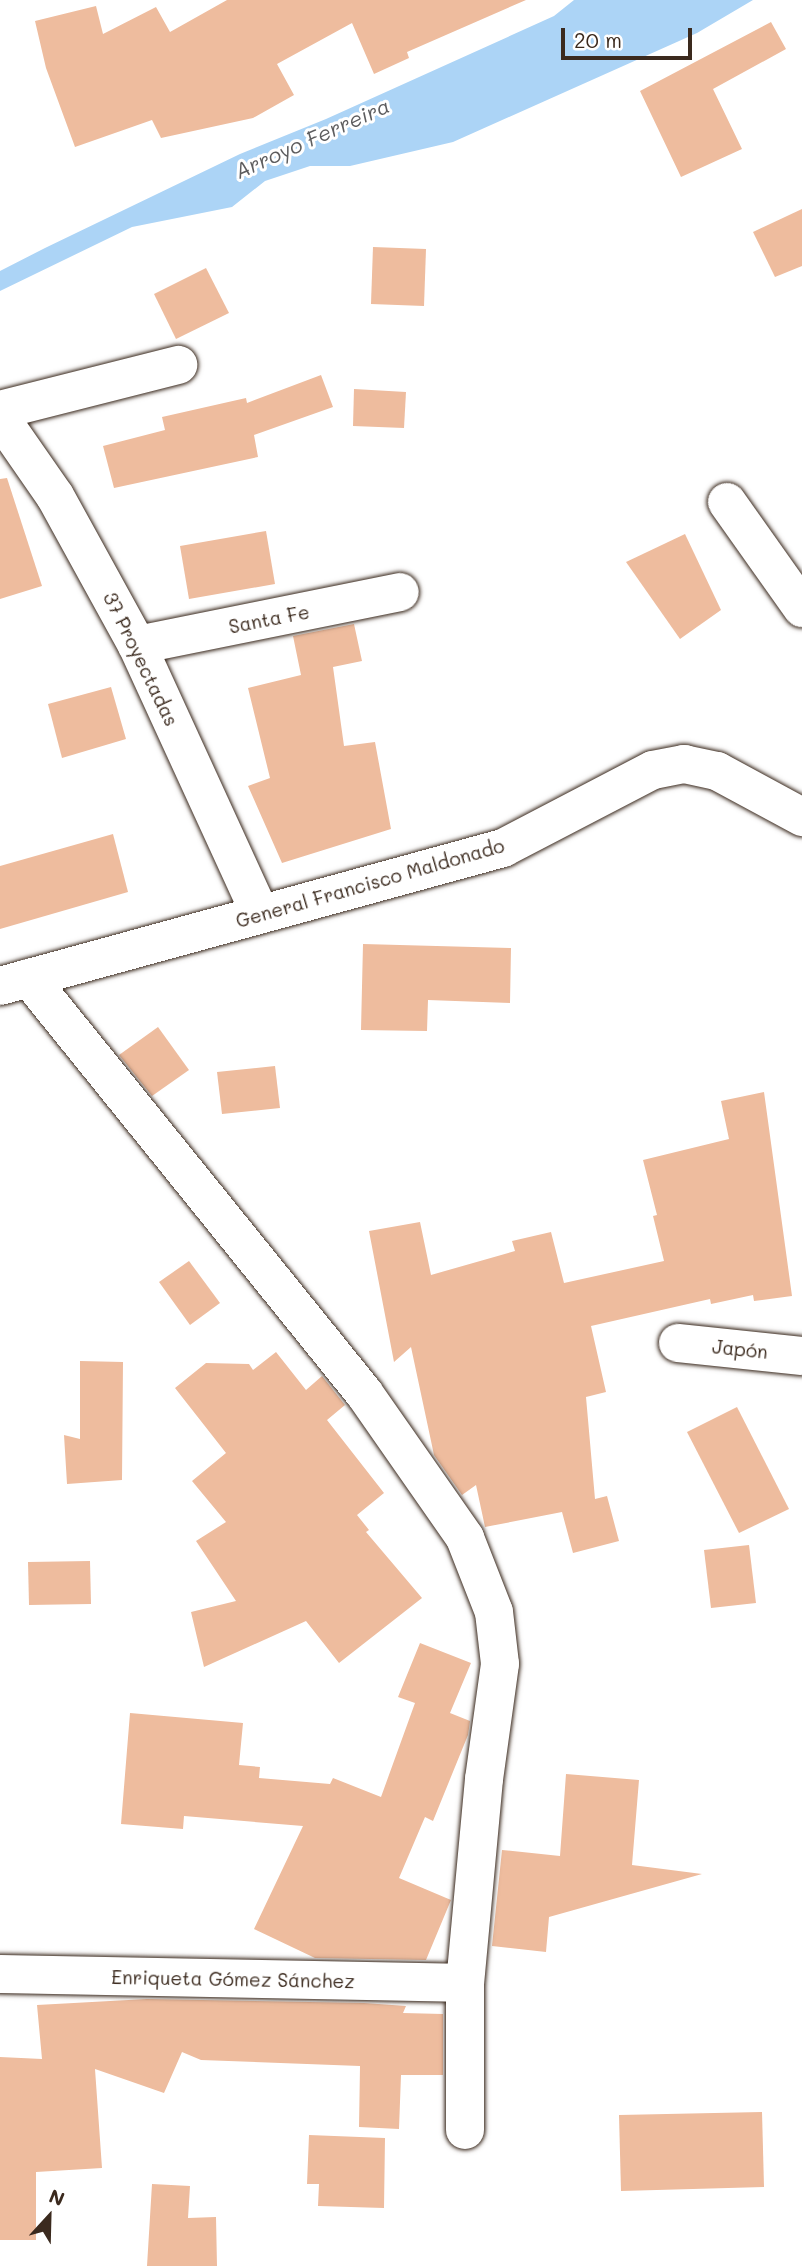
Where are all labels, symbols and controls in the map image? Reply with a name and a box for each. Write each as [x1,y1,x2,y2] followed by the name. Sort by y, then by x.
[564,14,695,58] scale bar
[574,26,622,53] text: 20 m
[231,93,393,183] water label: Arroyo Ferreira
[99,588,183,730] street label: 37 Proyectadas
[227,600,311,638] street label: Santa Fe
[233,834,507,932] street label: General Francisco Maldonado
[711,1335,769,1363] street label: Japón
[111,1965,355,1993] street label: Enriqueta Gómez Sánchez
[14,2182,84,2252] north arrow
[46,2183,68,2211] text: N

